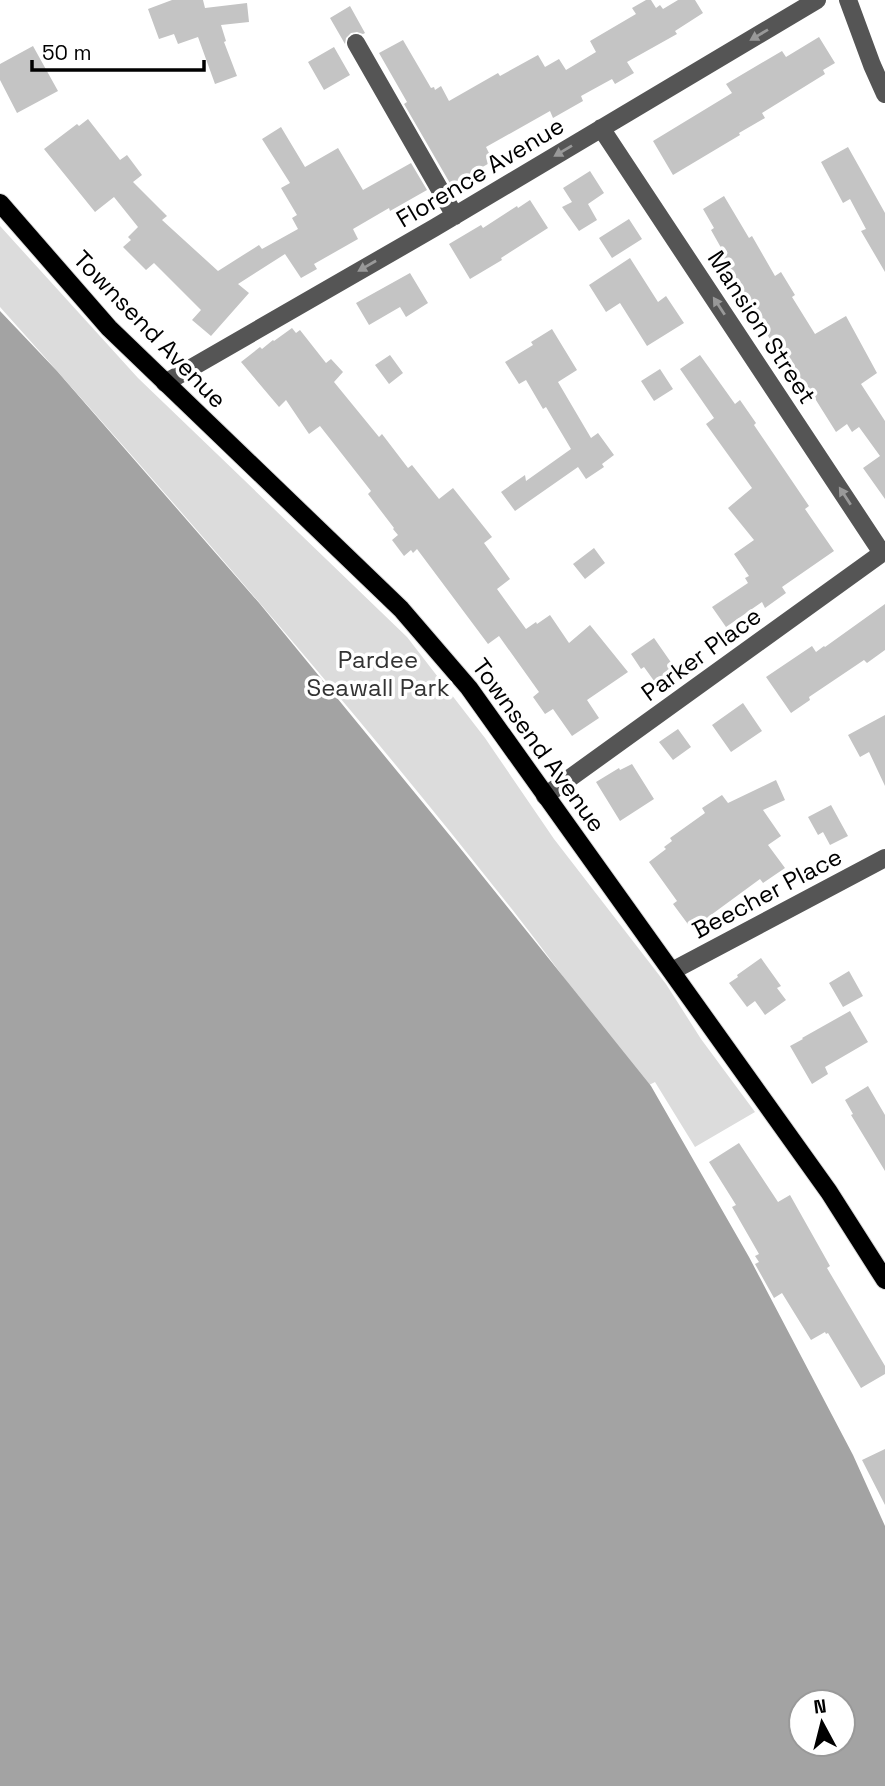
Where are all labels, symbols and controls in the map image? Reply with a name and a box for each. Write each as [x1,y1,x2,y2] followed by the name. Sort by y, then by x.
[32,28,203,72] scale bar
[749,29,768,41] one-way arrow
[42,39,92,66] text: 50 m
[390,110,570,234] street label: Florence Avenue
[554,145,573,157] one-way arrow
[67,243,233,415] street label: Townsend Avenue
[701,244,823,410] street label: Mansion Street
[357,260,377,272] one-way arrow
[713,297,726,316] one-way arrow
[838,486,851,506] one-way arrow
[635,600,767,708] street label: Parker Place
[306,644,450,703] park label: Pardee Seawall Park
[465,652,613,838] street label: Townsend Avenue
[687,841,847,945] street label: Beecher Place
[787,1688,857,1758] north arrow
[812,1693,828,1720] text: N

